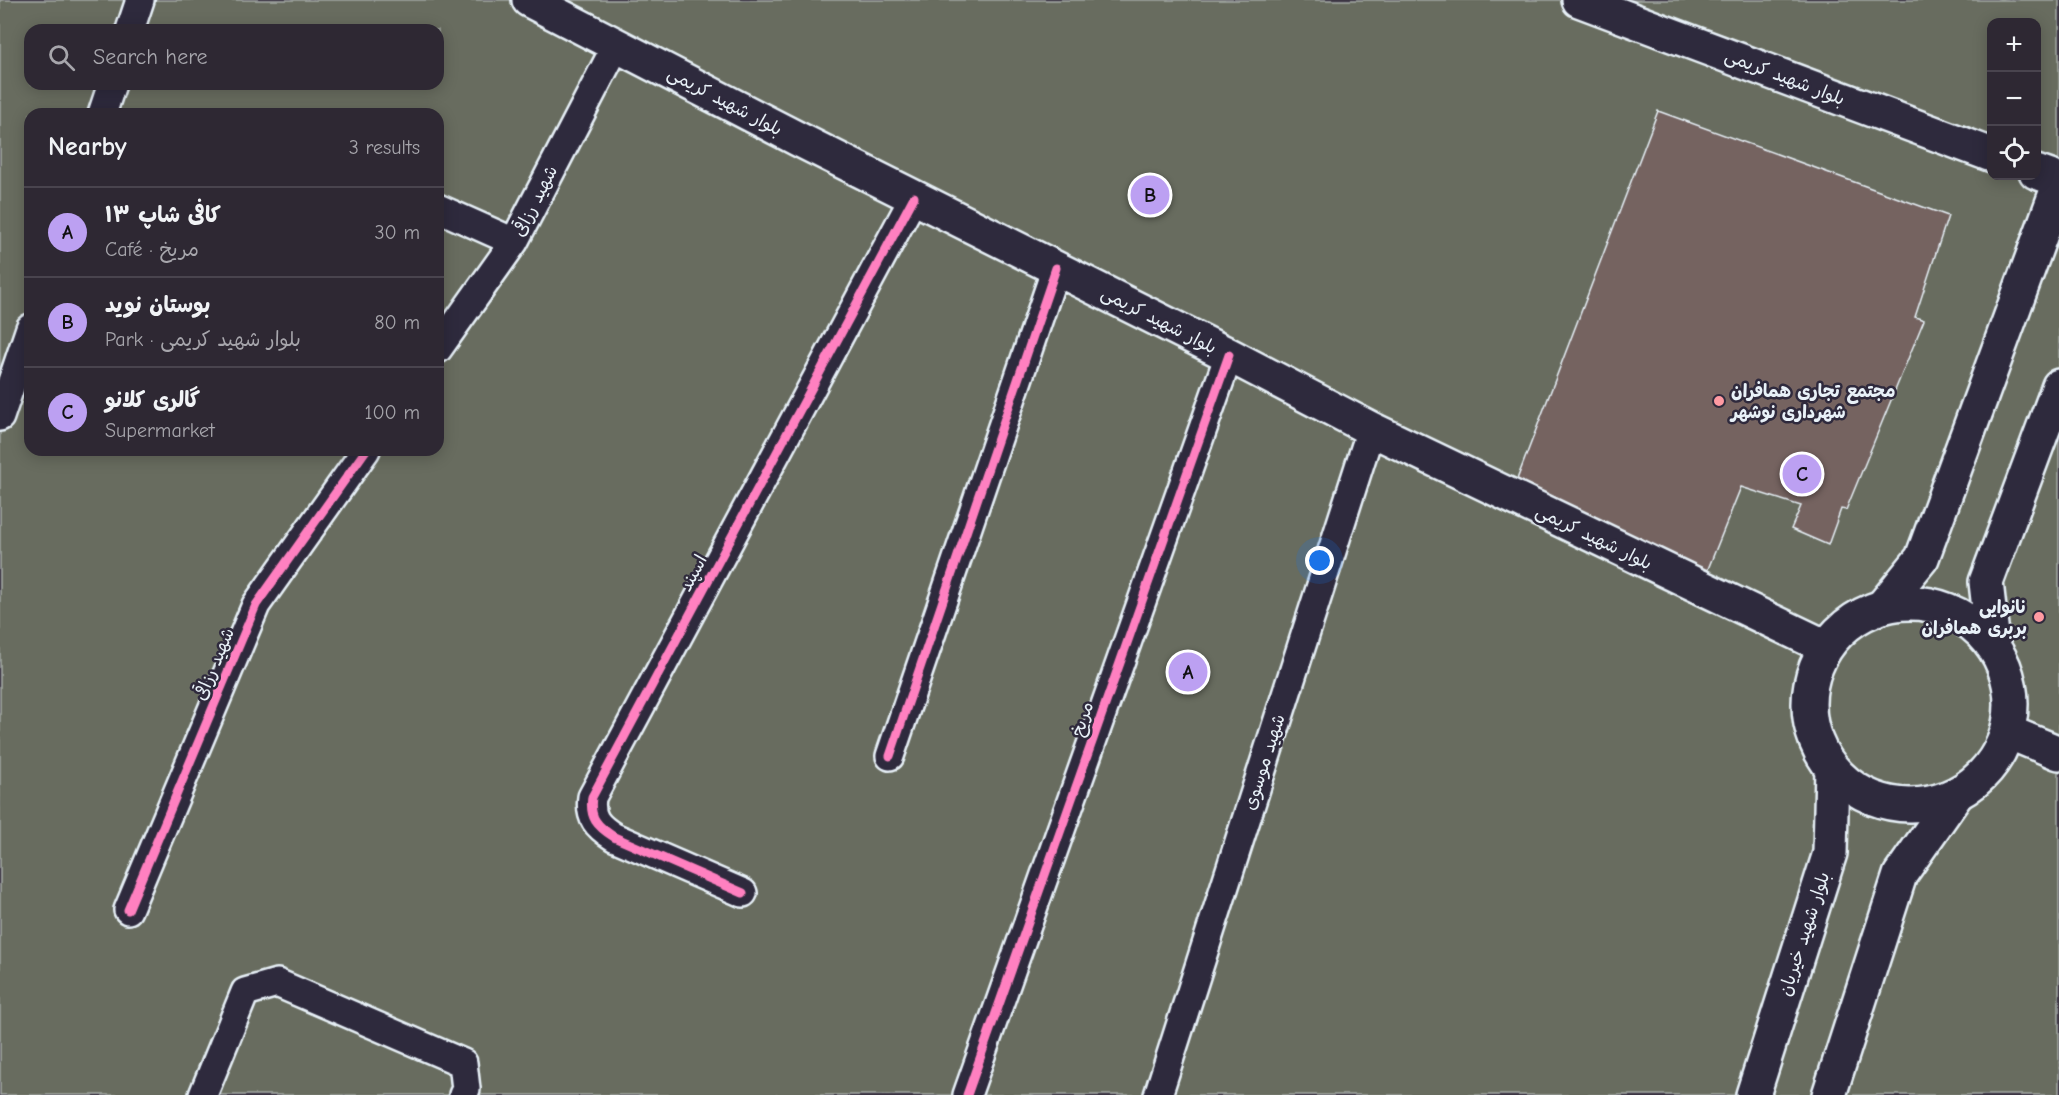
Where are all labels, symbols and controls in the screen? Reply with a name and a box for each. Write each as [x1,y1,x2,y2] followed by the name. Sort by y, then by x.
[1987,18,2041,180] map controls
[1987,18,2041,72] button: +
[24,24,444,90] search box
[45,41,78,74] icon: search
[93,44,208,70] text: Search here
[1722,45,1848,110] street label: بلوار شهید کریمی
[664,62,786,140] street label: بلوار شهید کریمی
[1987,72,2041,126] button: −
[1987,126,2041,180] button: locate
[48,132,127,162] text: Nearby
[349,136,420,159] text: 3 results
[507,161,562,240] street label: شهید رزاقی
[1130,172,1170,218] pin: B
[105,202,221,228] text: کافی شاپ ۱۳
[62,221,73,244] text: A
[374,221,420,244] text: 30 m
[105,238,199,261] text: Café · مریخ
[1098,282,1220,359] street label: بلوار شهید کریمی
[105,292,210,318] text: بوستان نوید
[61,311,74,334] text: B
[374,311,420,334] text: 80 m
[105,328,301,351] text: Park · بلوار شهید کریمی
[1729,381,1895,423] place label: مجتمع تجاری همافران شهرداری نوشهر
[105,387,200,413] text: گالری کلانو
[1712,394,1726,408] marker: مجتمع تجاری همافران شهرداری نوشهر
[61,401,74,424] text: C
[365,401,420,424] text: 100 m
[105,419,215,442] text: Supermarket
[1782,452,1822,496] pin: C
[1532,500,1655,575] street label: بلوار شهید کریمی
[1305,546,1334,575] your location
[675,551,713,596] street label: اسپند
[1921,597,2027,639] place label: نانوایی بربری همافران
[2032,610,2046,624] marker: نانوایی بربری همافران
[188,624,239,704] street label: شهید رزاقی
[1168,650,1208,694] pin: A
[1067,699,1099,740] street label: مریخ
[1239,712,1290,813] street label: شهید موسوی
[1775,869,1834,999] street label: بلوار شهید خیریان

